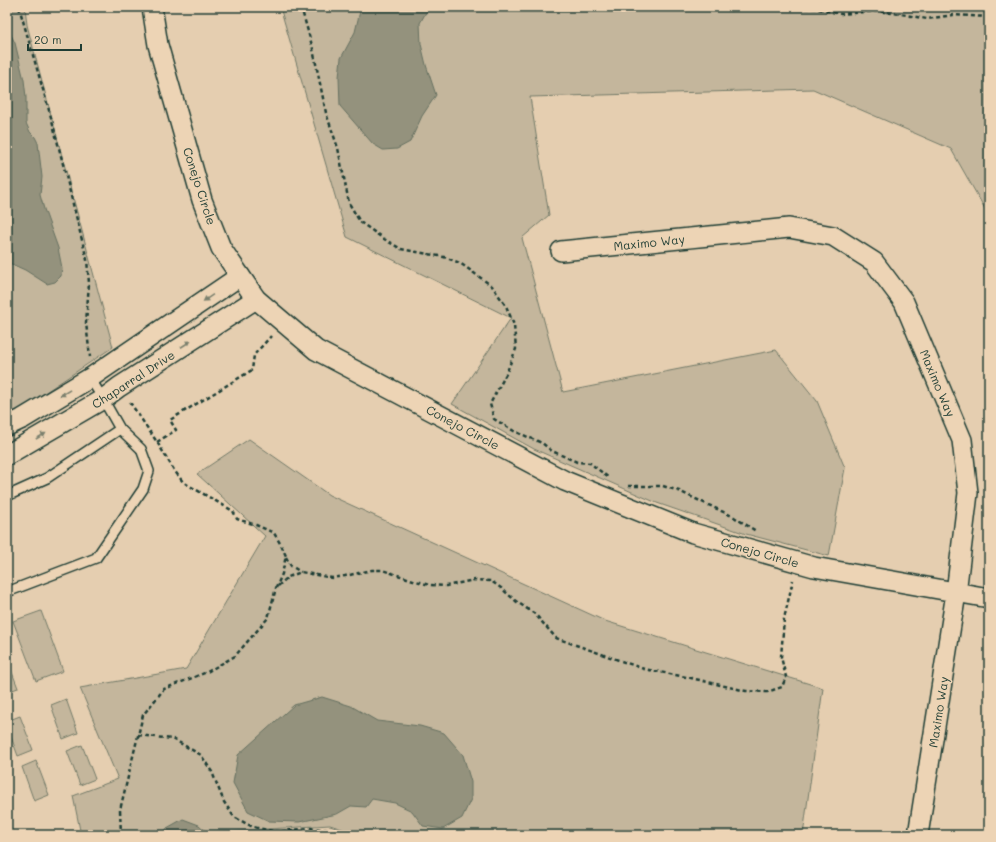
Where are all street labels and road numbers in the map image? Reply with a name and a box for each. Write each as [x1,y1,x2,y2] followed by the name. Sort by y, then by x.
[180,145,220,227] street label: Conejo Circle
[613,230,685,254] street label: Maximo Way
[88,346,178,412] street label: Chaparral Drive
[917,347,959,419] street label: Maximo Way
[424,401,502,453] street label: Conejo Circle
[719,533,801,571] street label: Conejo Circle
[924,675,952,749] street label: Maximo Way

